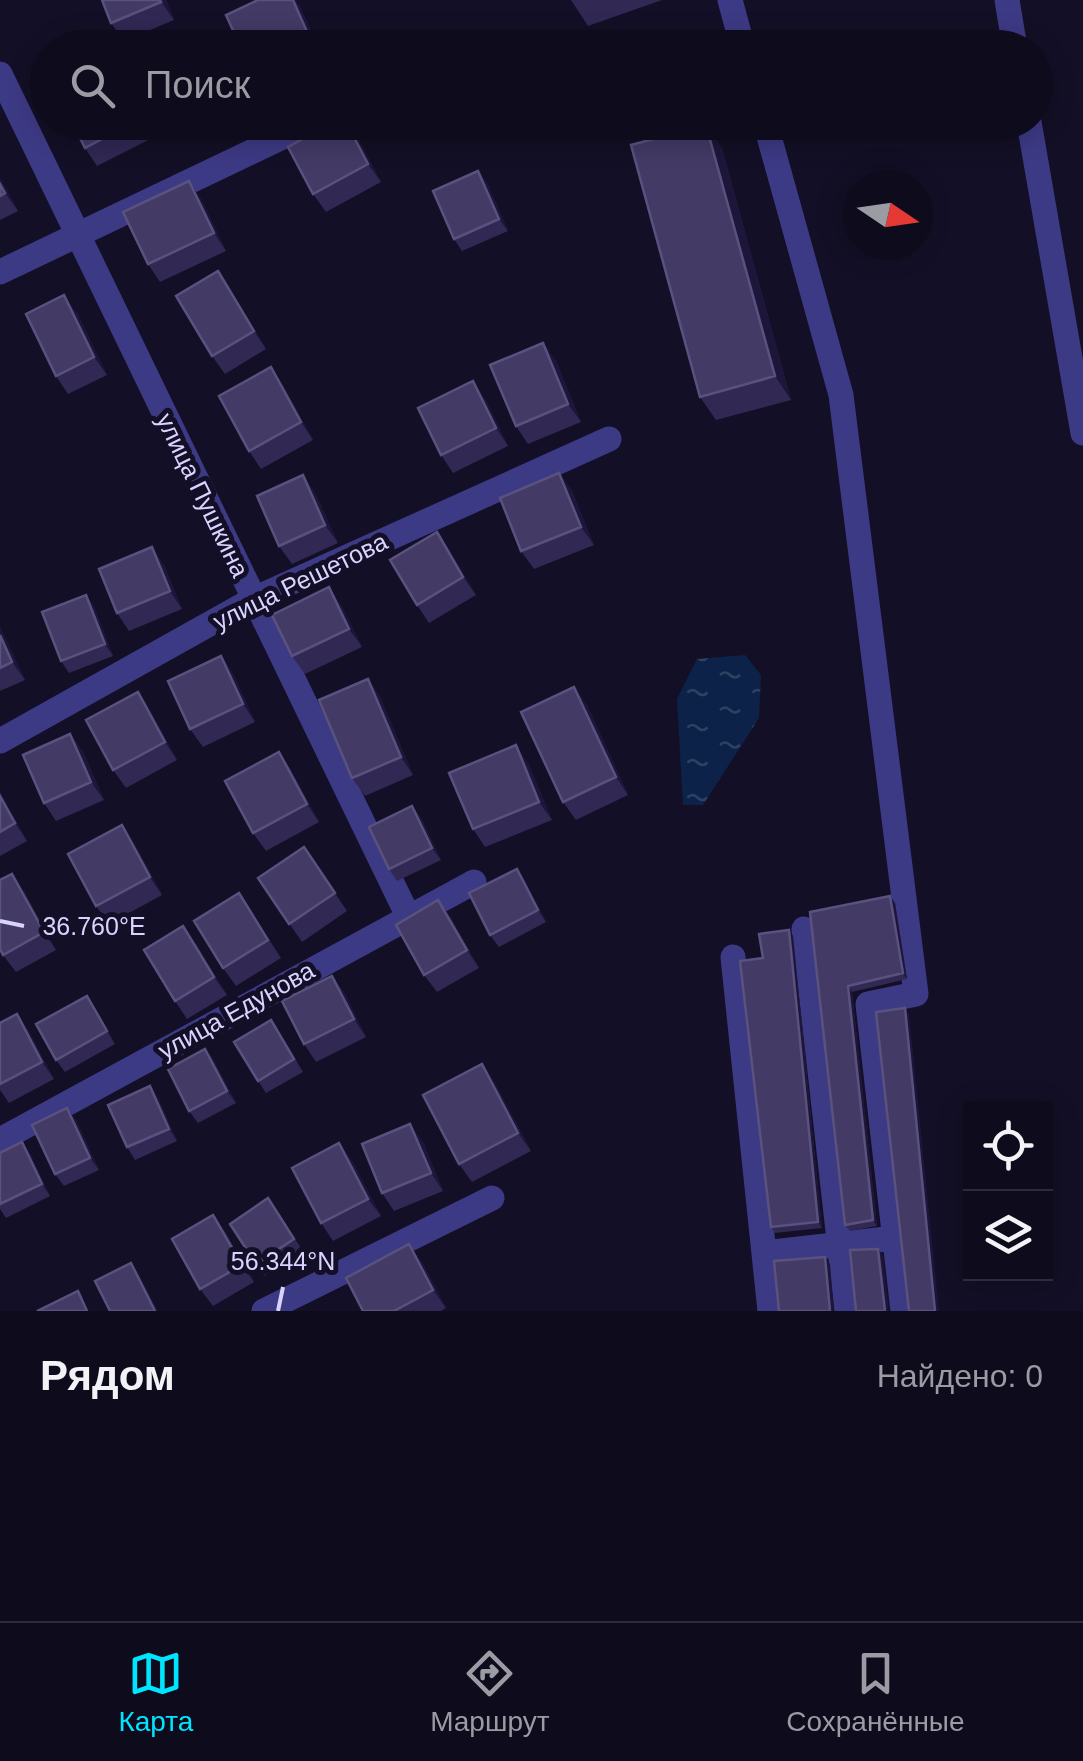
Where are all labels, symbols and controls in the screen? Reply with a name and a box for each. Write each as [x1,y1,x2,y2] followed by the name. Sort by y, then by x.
[30,30,1053,140] search box
[65,58,120,113] icon: search
[145,64,250,106] text: Поиск
[843,170,933,260] north arrow
[151,409,255,582] street label: улица Пушкина
[208,527,392,635] street label: улица Решетова
[42,912,146,940] text: 36.760°E
[153,956,319,1064] street label: улица Едунова
[963,1101,1053,1281] map controls
[963,1101,1053,1191] button: locate
[963,1191,1053,1281] button: layers
[231,1247,335,1275] text: 56.344°N
[40,1352,175,1399] text: Рядом
[877,1358,1043,1394] text: Найдено: 0
[118,1646,193,1738] tab: Карта
[430,1646,549,1738] tab: Маршрут
[786,1646,965,1738] tab: Сохранённые

